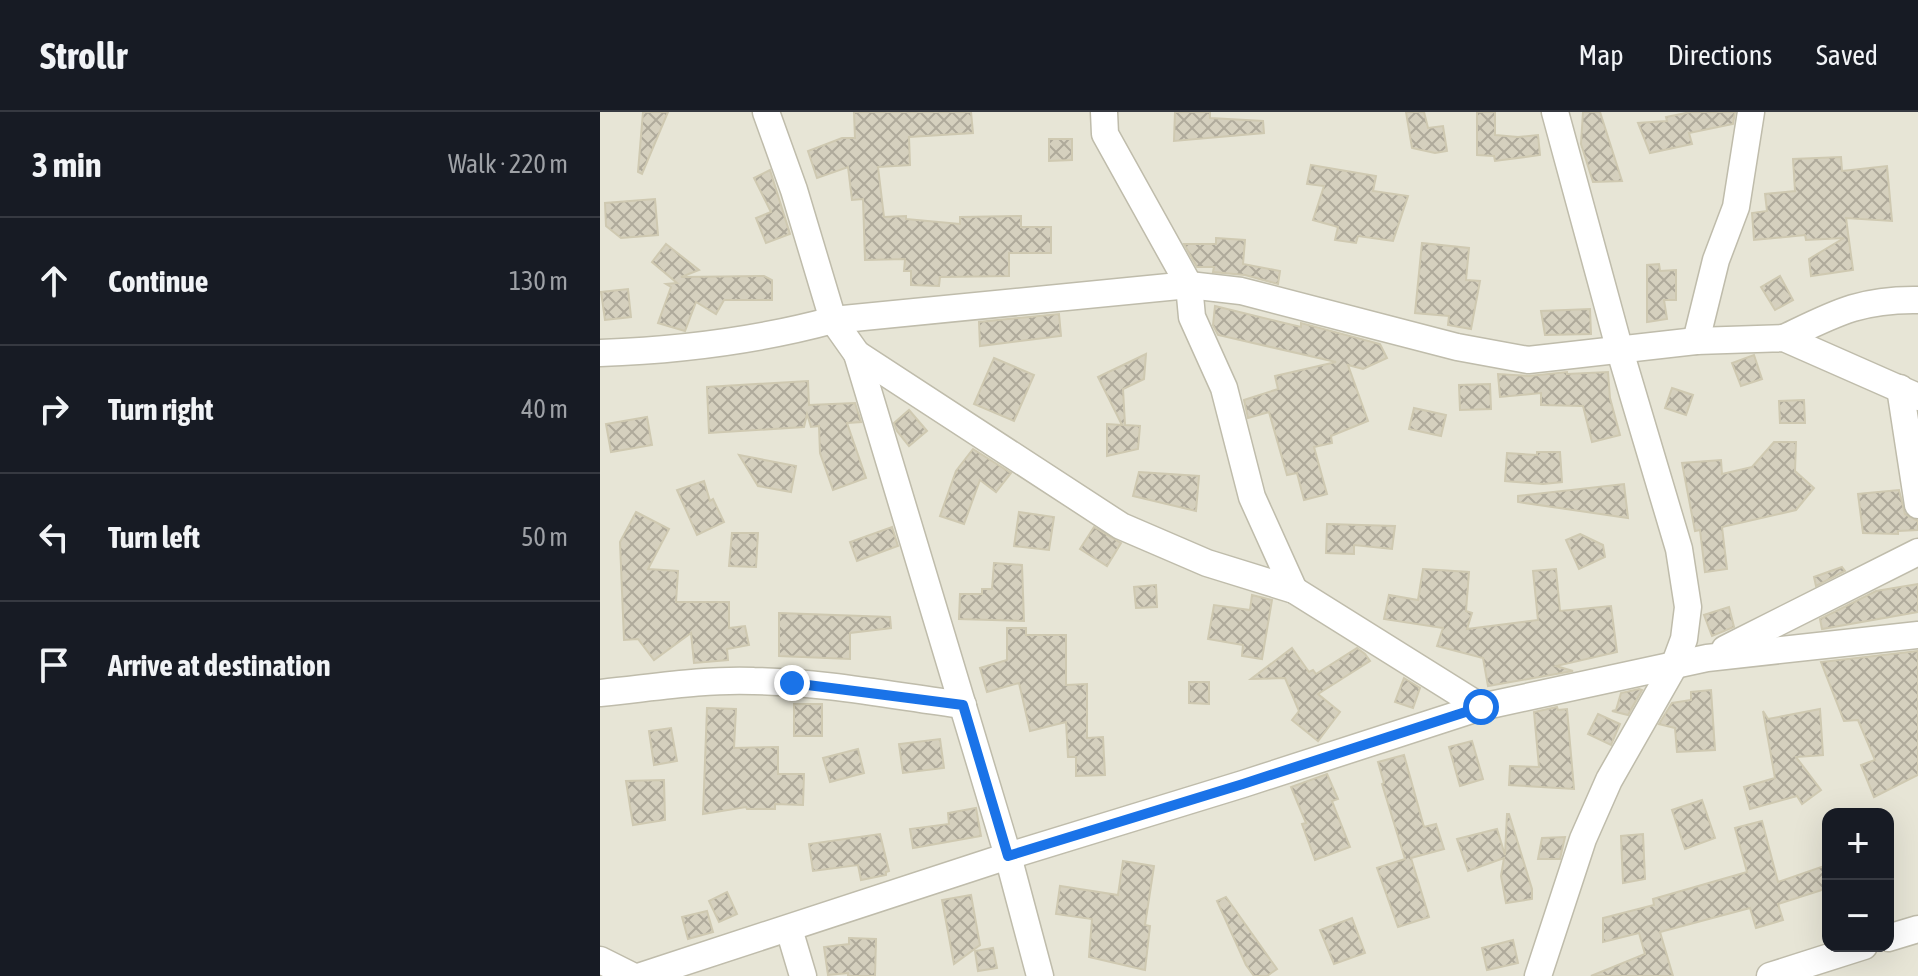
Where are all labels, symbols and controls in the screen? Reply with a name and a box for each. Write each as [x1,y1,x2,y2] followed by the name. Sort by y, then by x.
[40,34,127,77] text: Strollr
[1579,39,1624,71] text: Map
[1668,39,1772,71] text: Directions
[1816,39,1878,71] text: Saved
[32,145,101,184] text: 3 min
[448,149,568,179] text: Walk · 220 m
[32,259,76,303] icon: ahead
[108,264,208,298] text: Continue
[509,266,568,296] text: 130 m
[32,387,76,431] icon: right
[108,392,214,426] text: Turn right
[521,394,568,424] text: 40 m
[32,515,76,559] icon: left
[108,520,200,554] text: Turn left
[521,522,568,552] text: 50 m
[32,643,76,687] icon: arrive
[108,648,330,682] text: Arrive at destination
[774,665,810,701] route end
[1463,689,1499,725] route start
[1822,808,1894,952] map controls
[1822,808,1894,880] button: +
[1822,880,1894,952] button: −

